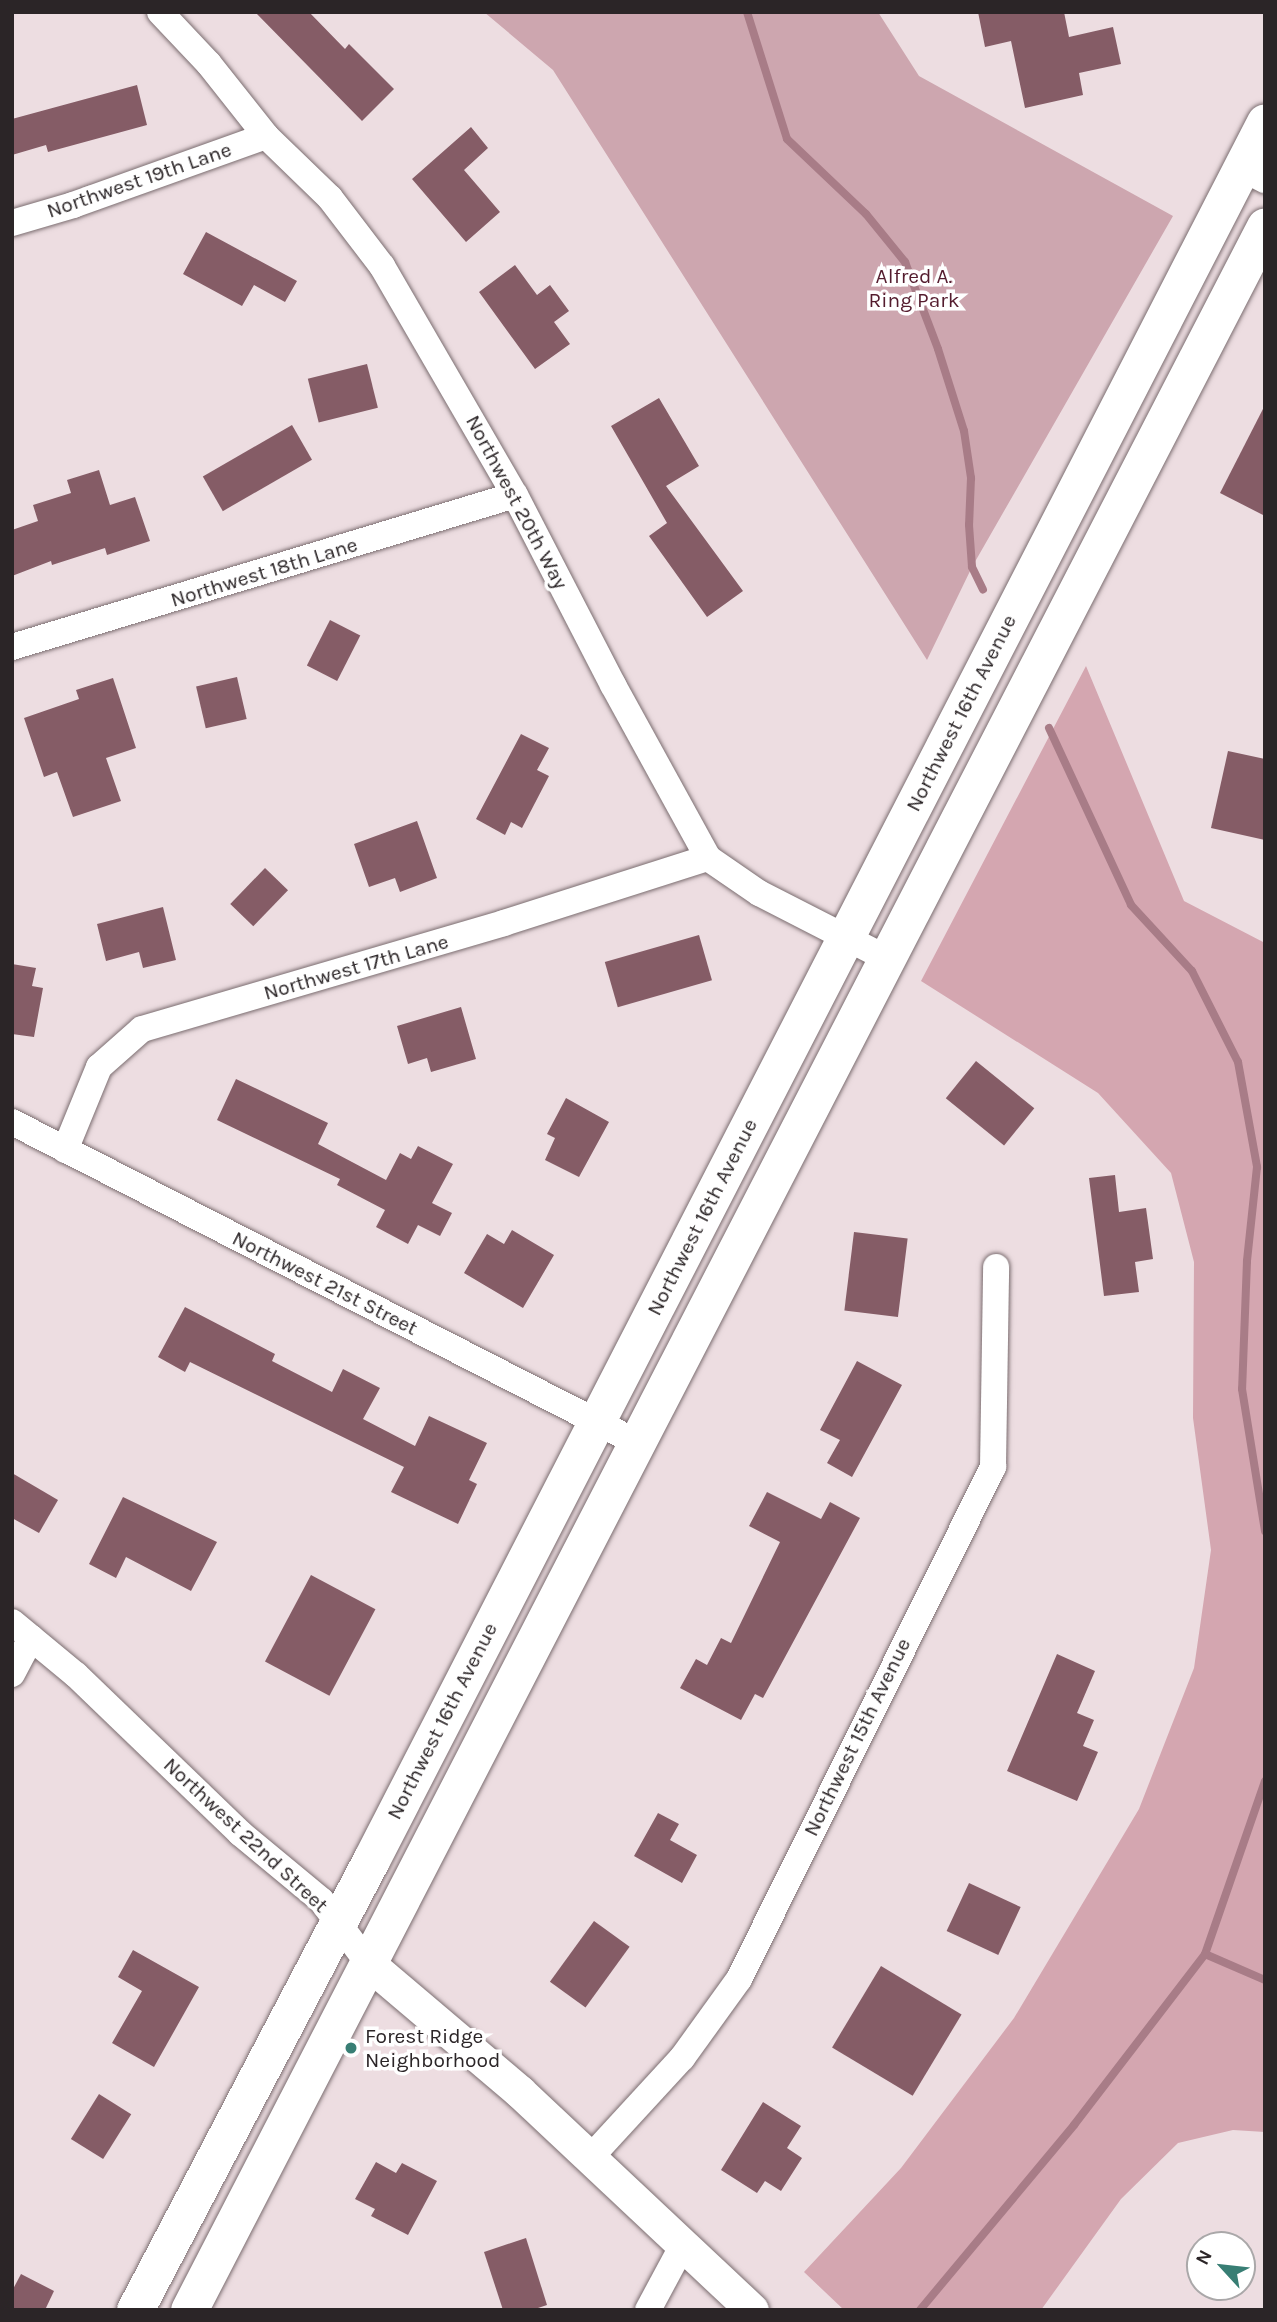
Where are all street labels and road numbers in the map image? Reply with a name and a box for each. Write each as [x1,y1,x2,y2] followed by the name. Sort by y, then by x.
[43,137,235,223] street label: Northwest 19th Lane
[460,411,574,593] street label: Northwest 20th Way
[167,532,361,612] street label: Northwest 18th Lane
[900,610,1022,816] street label: Northwest 16th Avenue
[261,929,451,1005] street label: Northwest 17th Lane
[641,1114,763,1320] street label: Northwest 16th Avenue
[228,1225,422,1341] street label: Northwest 21st Street
[381,1618,503,1824] street label: Northwest 16th Avenue
[798,1634,916,1840] street label: Northwest 15th Avenue
[158,1752,334,1918] street label: Northwest 22nd Street

